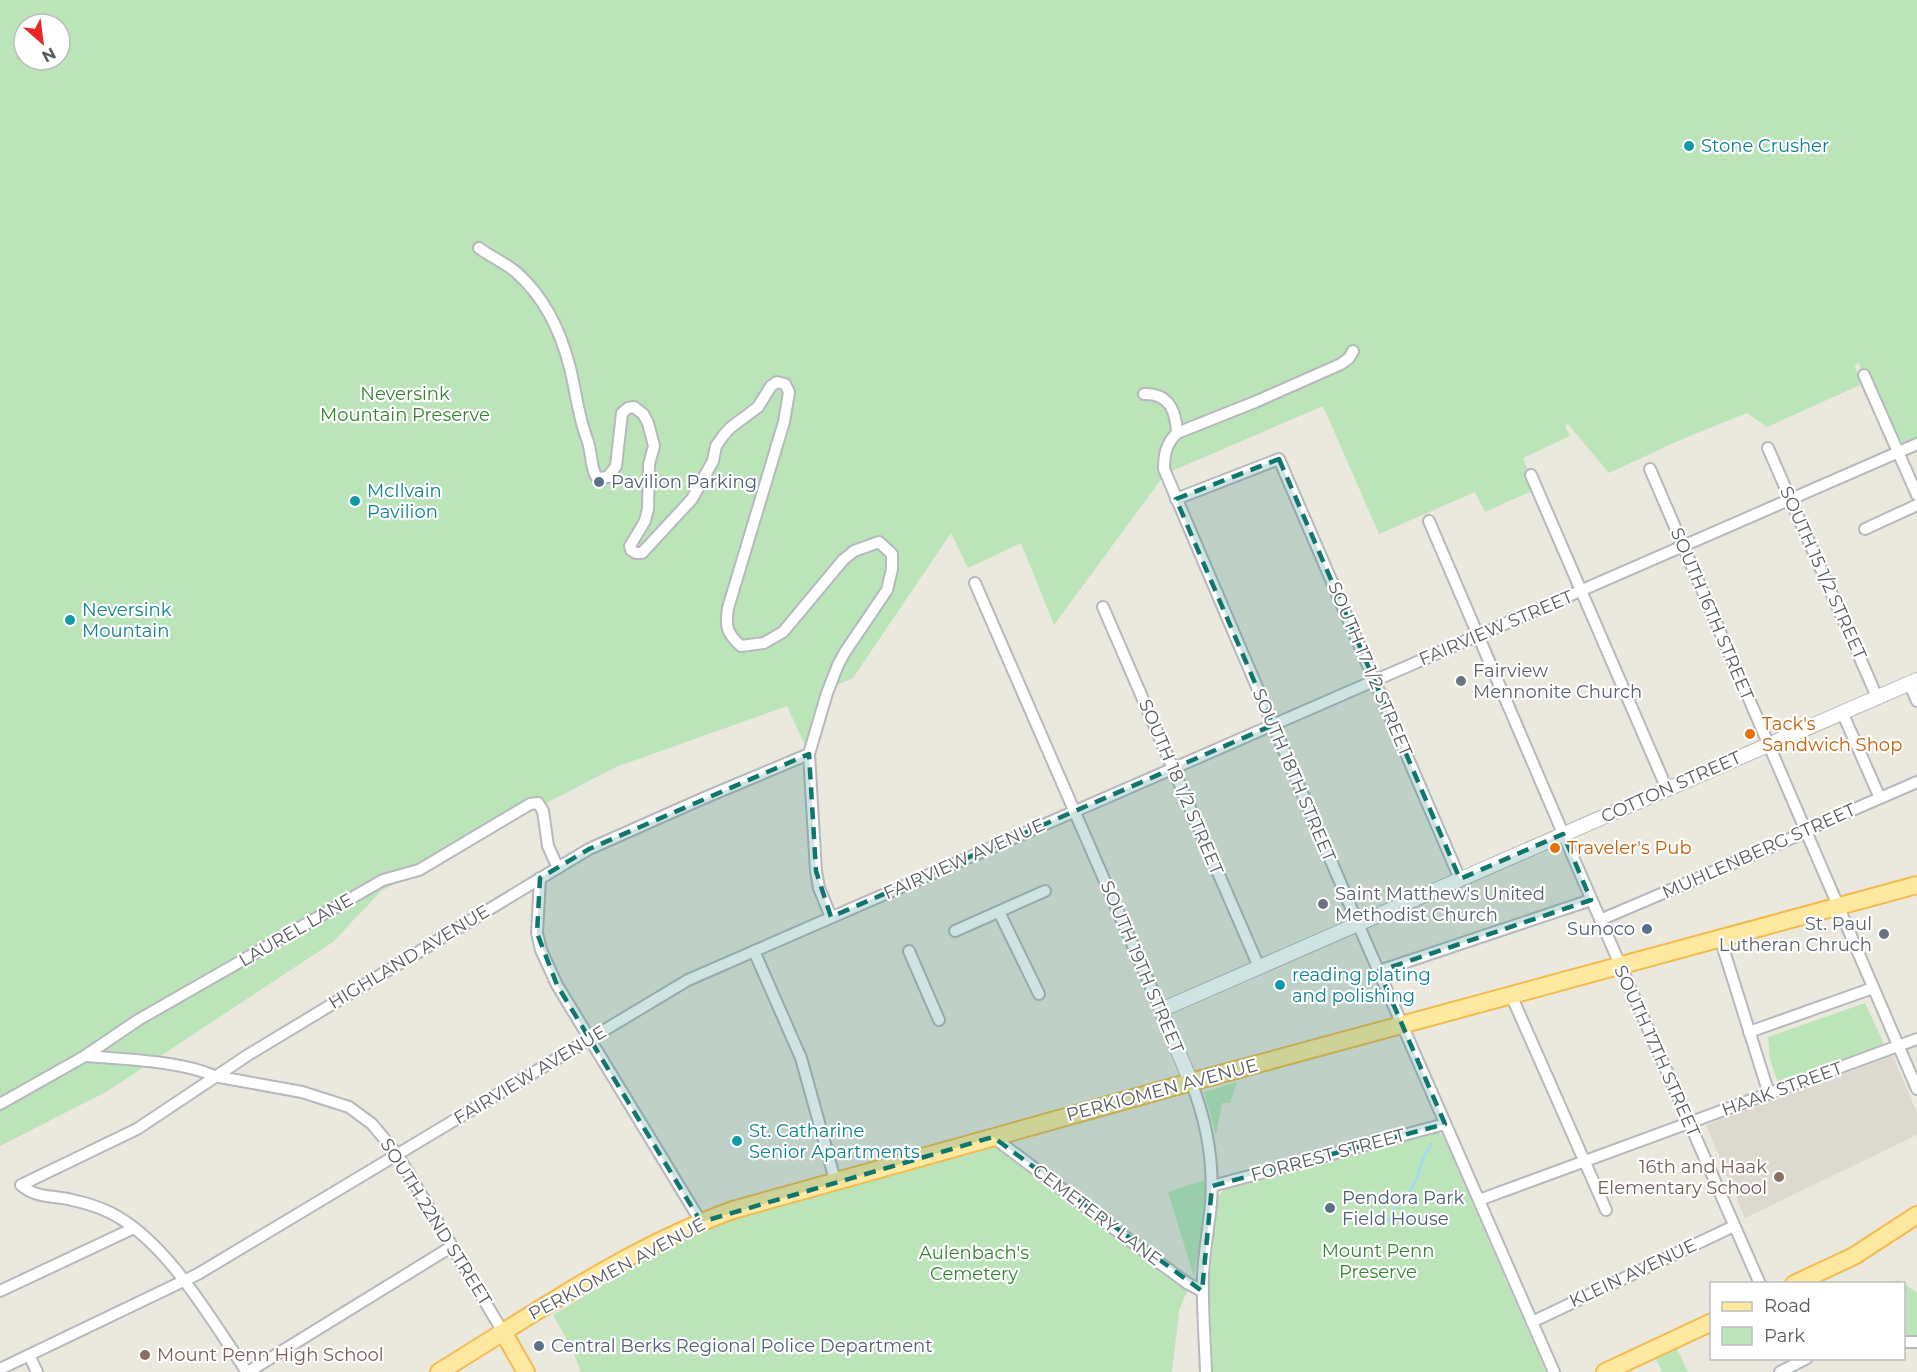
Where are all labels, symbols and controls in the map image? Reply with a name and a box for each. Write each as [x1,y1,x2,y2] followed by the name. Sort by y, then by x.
[12,12,72,72] north arrow
[39,43,59,66] text: N
[1701,135,1829,157] place label: Stone Crusher
[1682,139,1696,153] marker: Stone Crusher
[320,383,490,426] park label: Neversink Mountain Preserve
[611,471,757,493] place label: Pavilion Parking
[592,475,606,489] marker: Pavilion Parking
[367,480,442,523] place label: McIlvain Pavilion
[1775,483,1871,664] street label: SOUTH 15 1/2 STREET
[348,494,362,508] marker: McIlvain Pavilion
[1666,524,1759,704] street label: SOUTH 16TH STREET
[1323,578,1417,760] street label: SOUTH 17 1/2 STREET
[1416,585,1577,670] street label: FAIRVIEW STREET
[82,599,172,642] place label: Neversink Mountain
[63,613,77,627] marker: Neversink Mountain
[1473,660,1642,703] place label: Fairview Mennonite Church
[1454,674,1468,688] marker: Fairview Mennonite Church
[1248,685,1341,866] street label: SOUTH 18TH STREET
[1134,696,1228,879] street label: SOUTH 18 1/2 STREET
[1762,713,1902,756] place label: Tack's Sandwich Shop
[1743,727,1757,741] marker: Tack's Sandwich Shop
[1598,746,1745,828] street label: COTTON STREET
[1659,798,1860,904] street label: MUHLENBERG STREET
[880,814,1048,904] street label: FAIRVIEW AVENUE
[1567,837,1692,859] place label: Traveler's Pub
[1548,841,1562,855] marker: Traveler's Pub
[1096,877,1189,1057] street label: SOUTH 19TH STREET
[1335,883,1545,926] place label: Saint Matthew's United Methodist Church
[235,888,357,972] street label: LAUREL LANE
[1316,897,1330,911] marker: Saint Matthew's United Methodist Church
[325,900,493,1014] street label: HIGHLAND AVENUE
[1719,913,1872,956] place label: St. Paul Lutheran Chruch
[1567,918,1635,940] place label: Sunoco
[1640,922,1654,936] marker: Sunoco
[1877,927,1891,941] marker: St. Paul Lutheran Chruch
[1609,962,1705,1141] street label: SOUTH 17TH STREET
[1292,964,1431,1007] place label: reading plating and polishing
[1273,978,1287,992] marker: reading plating and polishing
[450,1021,610,1129] street label: FAIRVIEW AVENUE
[1064,1054,1260,1126] street label: PERKIOMEN AVENUE
[1719,1057,1846,1121] street label: HAAK STREET
[749,1120,920,1163] place label: St. Catharine Senior Apartments
[1248,1124,1408,1186] street label: FORREST STREET
[375,1134,497,1310] street label: SOUTH 22ND STREET
[730,1134,744,1148] marker: St. Catharine Senior Apartments
[1597,1156,1767,1199] place label: 16th and Haak Elementary School
[1028,1159,1166,1271] street label: CEMETERY LANE
[1772,1170,1786,1184] marker: 16th and Haak Elementary School
[1342,1187,1464,1230] place label: Pendora Park Field House
[1323,1201,1337,1215] marker: Pendora Park Field House
[525,1213,709,1325] street label: PERKIOMEN AVENUE
[1566,1234,1700,1312] street label: KLEIN AVENUE
[1322,1240,1434,1283] park label: Mount Penn Preserve
[919,1242,1029,1285] park label: Aulenbach's Cemetery
[1710,1282,1905,1360] legend
[1764,1295,1811,1317] text: Road
[1764,1325,1805,1347] text: Park
[551,1335,933,1357] place label: Central Berks Regional Police Department
[532,1339,546,1353] marker: Central Berks Regional Police Department
[157,1344,384,1366] place label: Mount Penn High School
[138,1348,152,1362] marker: Mount Penn High School

